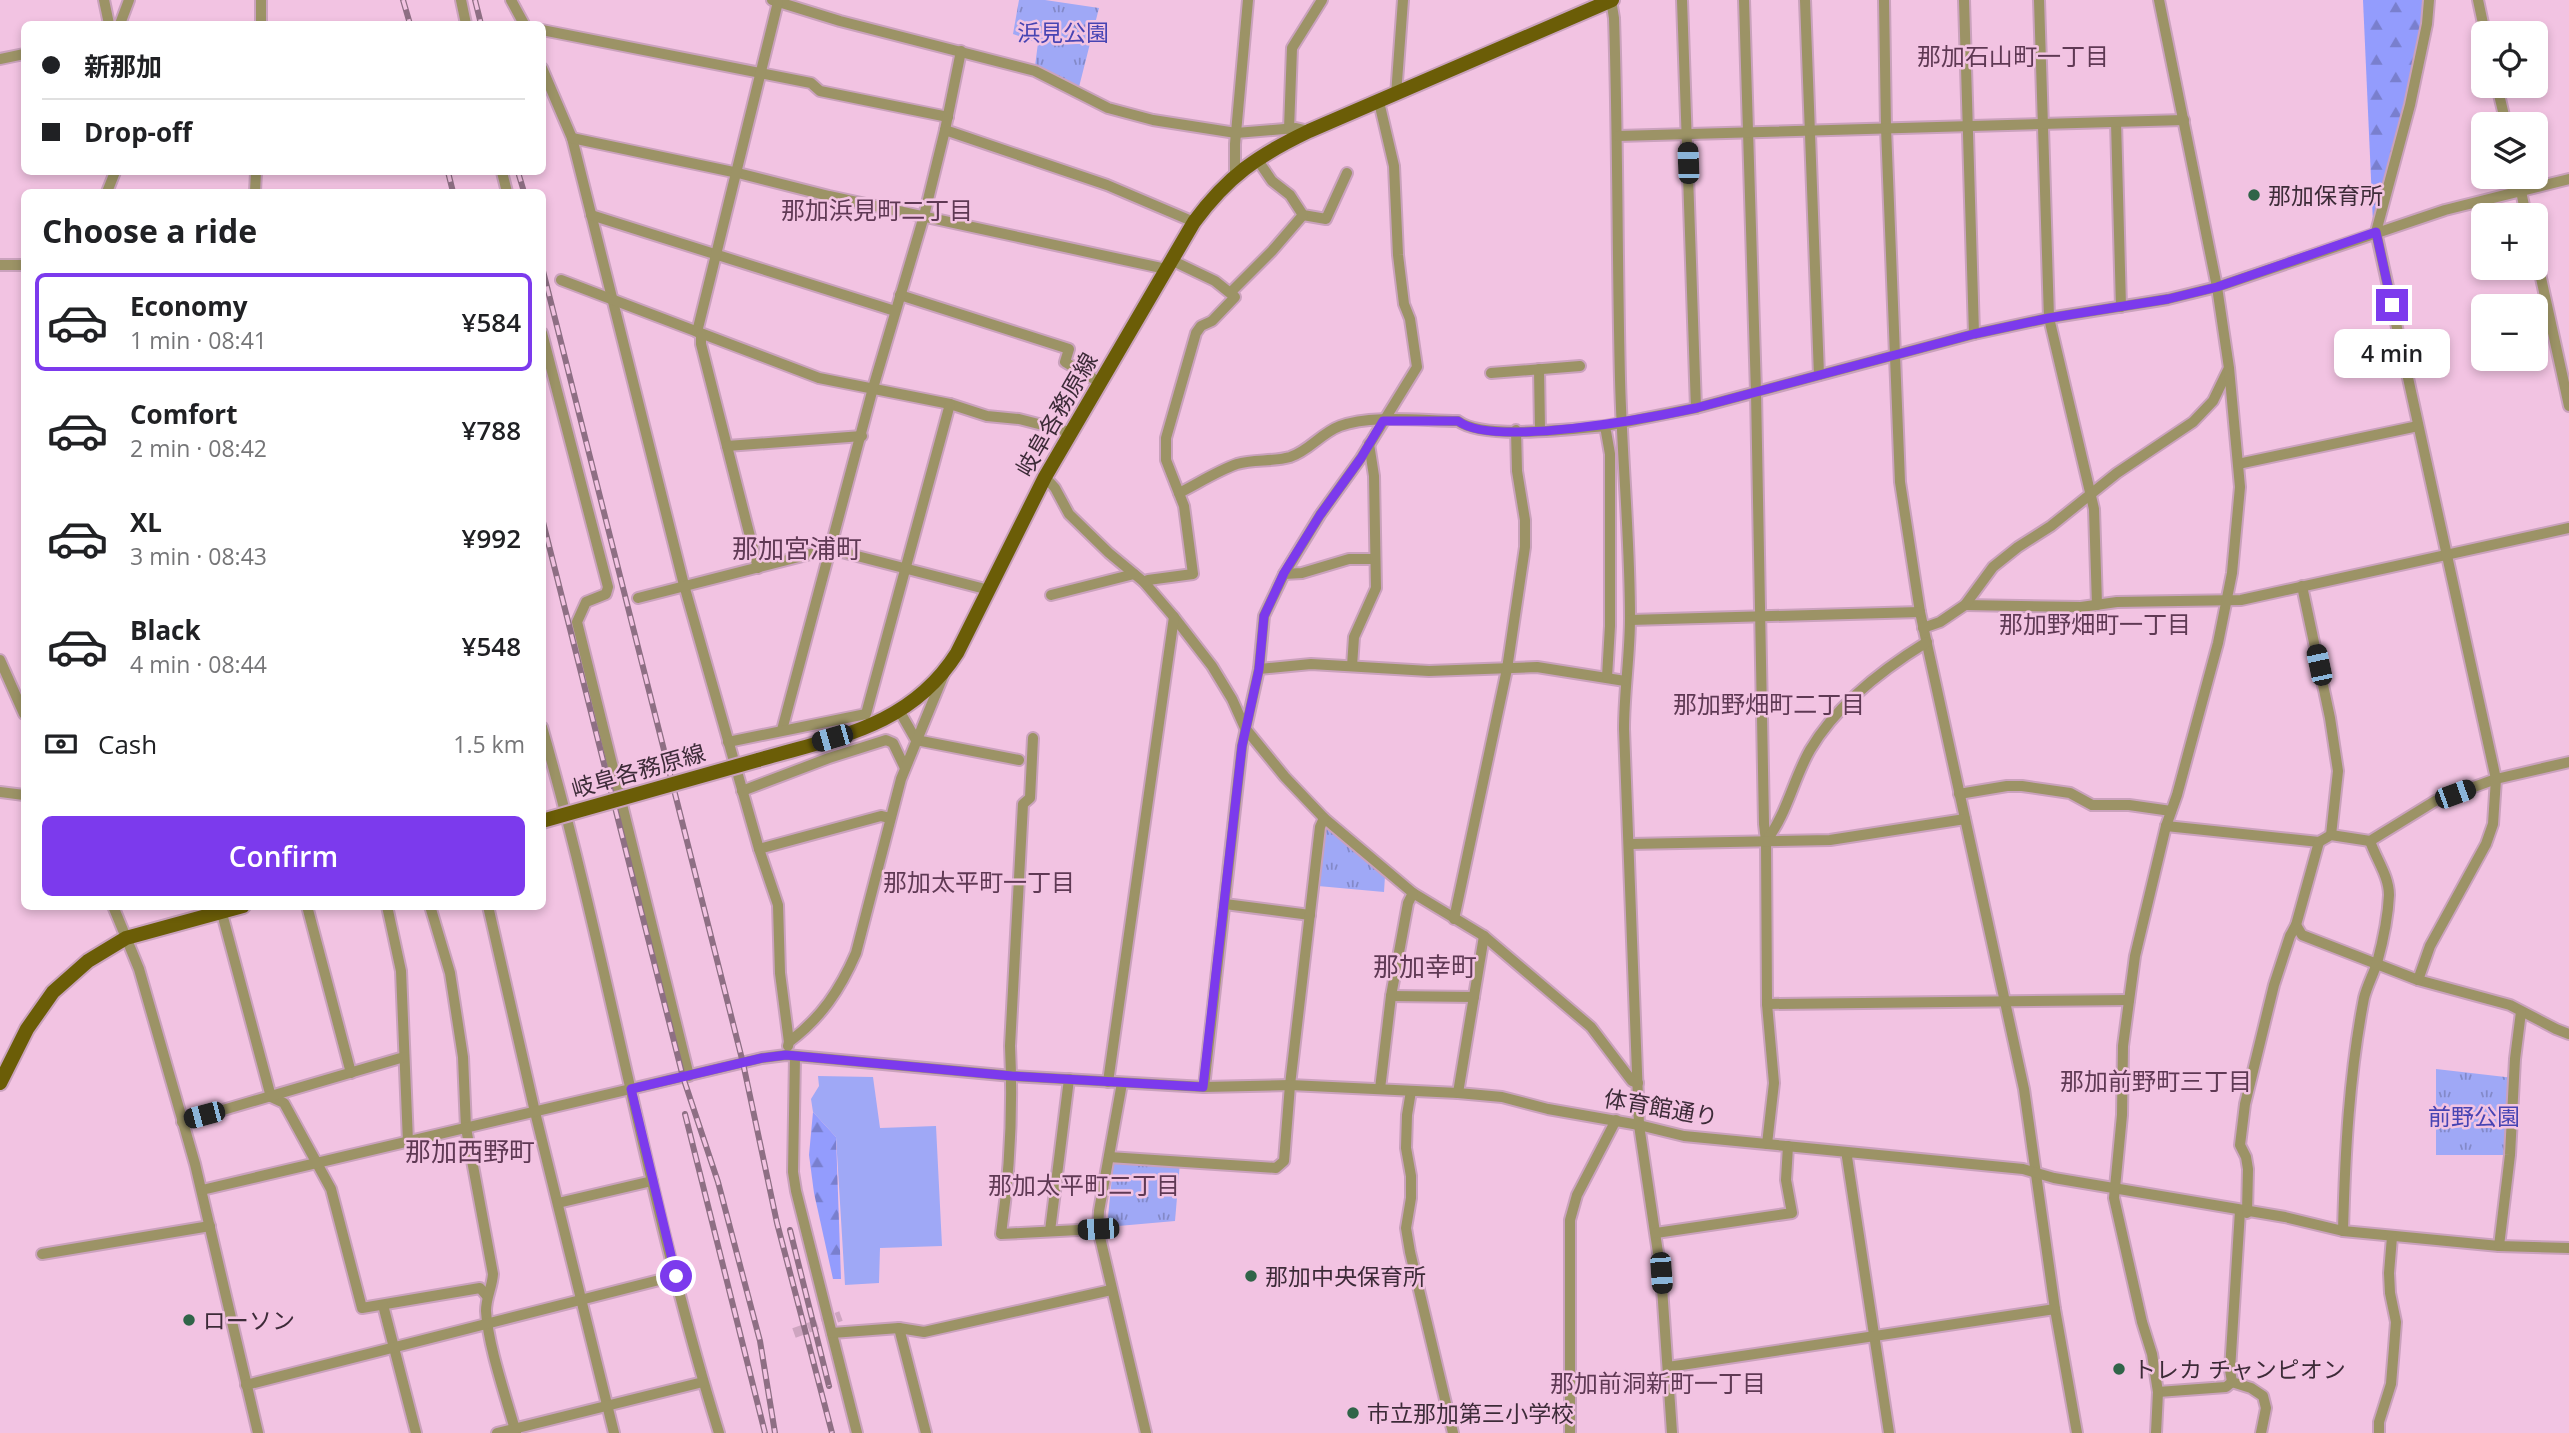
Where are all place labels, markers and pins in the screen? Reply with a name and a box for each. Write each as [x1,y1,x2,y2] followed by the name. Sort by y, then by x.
[2268,179,2383,211] place label: 那加保育所
[2246,187,2262,203] marker: 那加保育所
[1265,1260,1426,1292] place label: 那加中央保育所
[1243,1268,1259,1284] marker: 那加中央保育所
[203,1304,295,1336] place label: ローソン
[181,1312,197,1328] marker: ローソン
[2133,1353,2346,1385] place label: トレカ チャンピオン
[2111,1361,2127,1377] marker: トレカ チャンピオン
[1367,1397,1574,1429] place label: 市立那加第三小学校
[1345,1405,1361,1421] marker: 市立那加第三小学校

